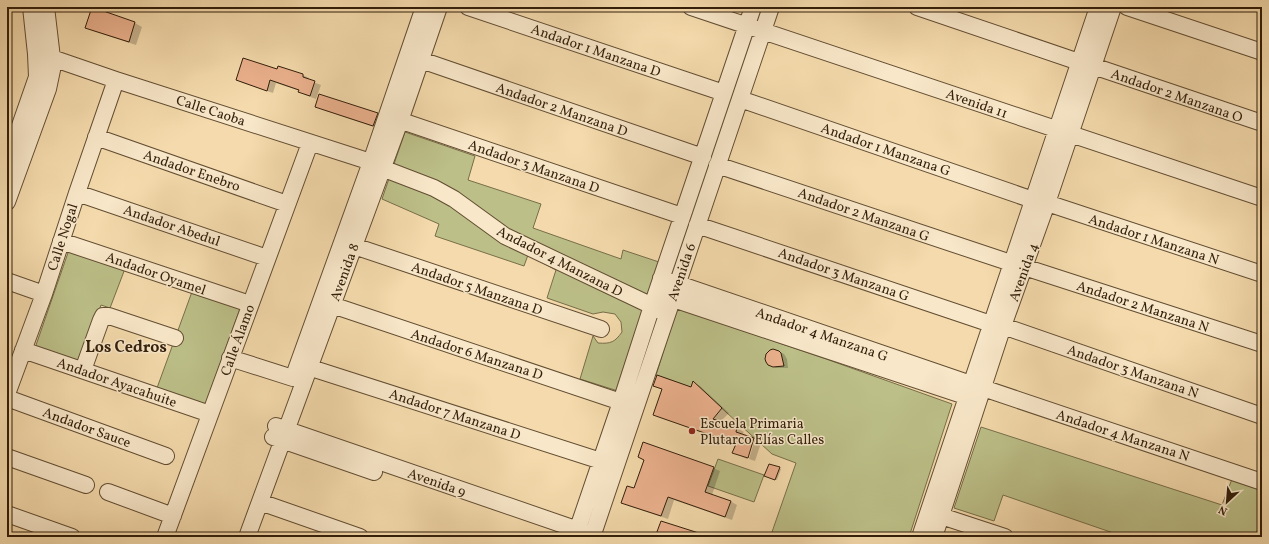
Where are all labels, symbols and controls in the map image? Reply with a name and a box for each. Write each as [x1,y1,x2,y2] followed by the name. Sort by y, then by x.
[528,20,663,83] street label: Andador 1 Manzana D
[1108,65,1245,128] street label: Andador 2 Manzana O
[493,79,630,142] street label: Andador 2 Manzana D
[943,85,1010,124] street label: Avenida 11
[173,91,248,132] street label: Calle Caoba
[818,119,953,182] street label: Andador 1 Manzana G
[465,136,602,199] street label: Andador 3 Manzana D
[140,146,243,197] street label: Andador Enebro
[795,184,932,247] street label: Andador 2 Manzana G
[44,201,83,274] street label: Calle Nogal
[121,201,222,252] street label: Andador Abedul
[1086,210,1221,271] street label: Andador 1 Manzana N
[493,222,626,302] street label: Andador 4 Manzana D
[1005,240,1044,305] street label: Avenida 4
[326,241,365,304] street label: Avenida 8
[664,241,701,304] street label: Avenida 6
[775,244,912,307] street label: Andador 3 Manzana G
[103,248,208,301] street label: Andador Oyamel
[408,258,545,321] street label: Andador 5 Manzana D
[1074,277,1211,338] street label: Andador 2 Manzana N
[217,302,260,379] street label: Calle Álamo
[753,304,890,367] street label: Andador 4 Manzana G
[408,325,545,386] street label: Andador 6 Manzana D
[85,337,167,359] district label: Los Cedros
[1064,341,1201,404] street label: Andador 3 Manzana N
[54,354,179,413] street label: Andador Ayacahuite
[386,385,523,446] street label: Andador 7 Manzana D
[40,404,134,453] street label: Andador Sauce
[1053,406,1192,467] street label: Andador 4 Manzana N
[700,415,824,450] place label: Escuela Primaria Plutarco Elías Calles
[687,426,697,436] marker: Escuela Primaria Plutarco Elías Calles
[405,465,468,502] street label: Avenida 9
[1207,482,1247,522] north arrow
[1216,501,1230,518] text: N

